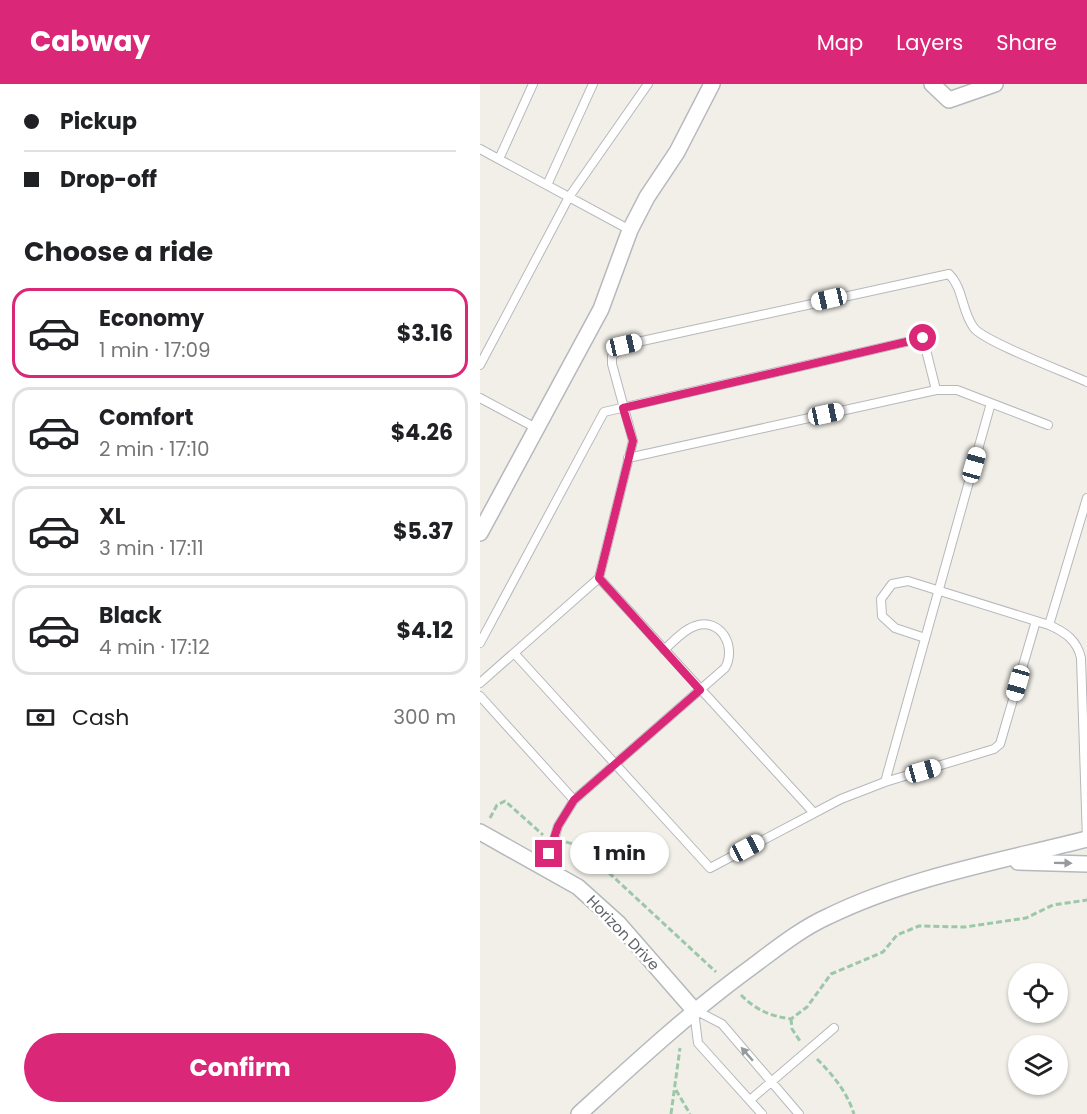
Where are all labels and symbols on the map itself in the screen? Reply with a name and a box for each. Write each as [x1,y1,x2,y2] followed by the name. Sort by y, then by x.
[809,286,849,312] car
[909,324,936,351] route start
[604,332,644,358] car
[807,401,845,427] car
[960,445,988,485] car
[1004,663,1032,703] car
[903,757,943,785] car
[727,832,767,864] car
[570,833,669,875] callout: 1 min
[535,840,562,867] route end
[1054,858,1073,868] one-way arrow
[582,891,665,975] street label: Horizon Drive
[741,1047,754,1062] one-way arrow

